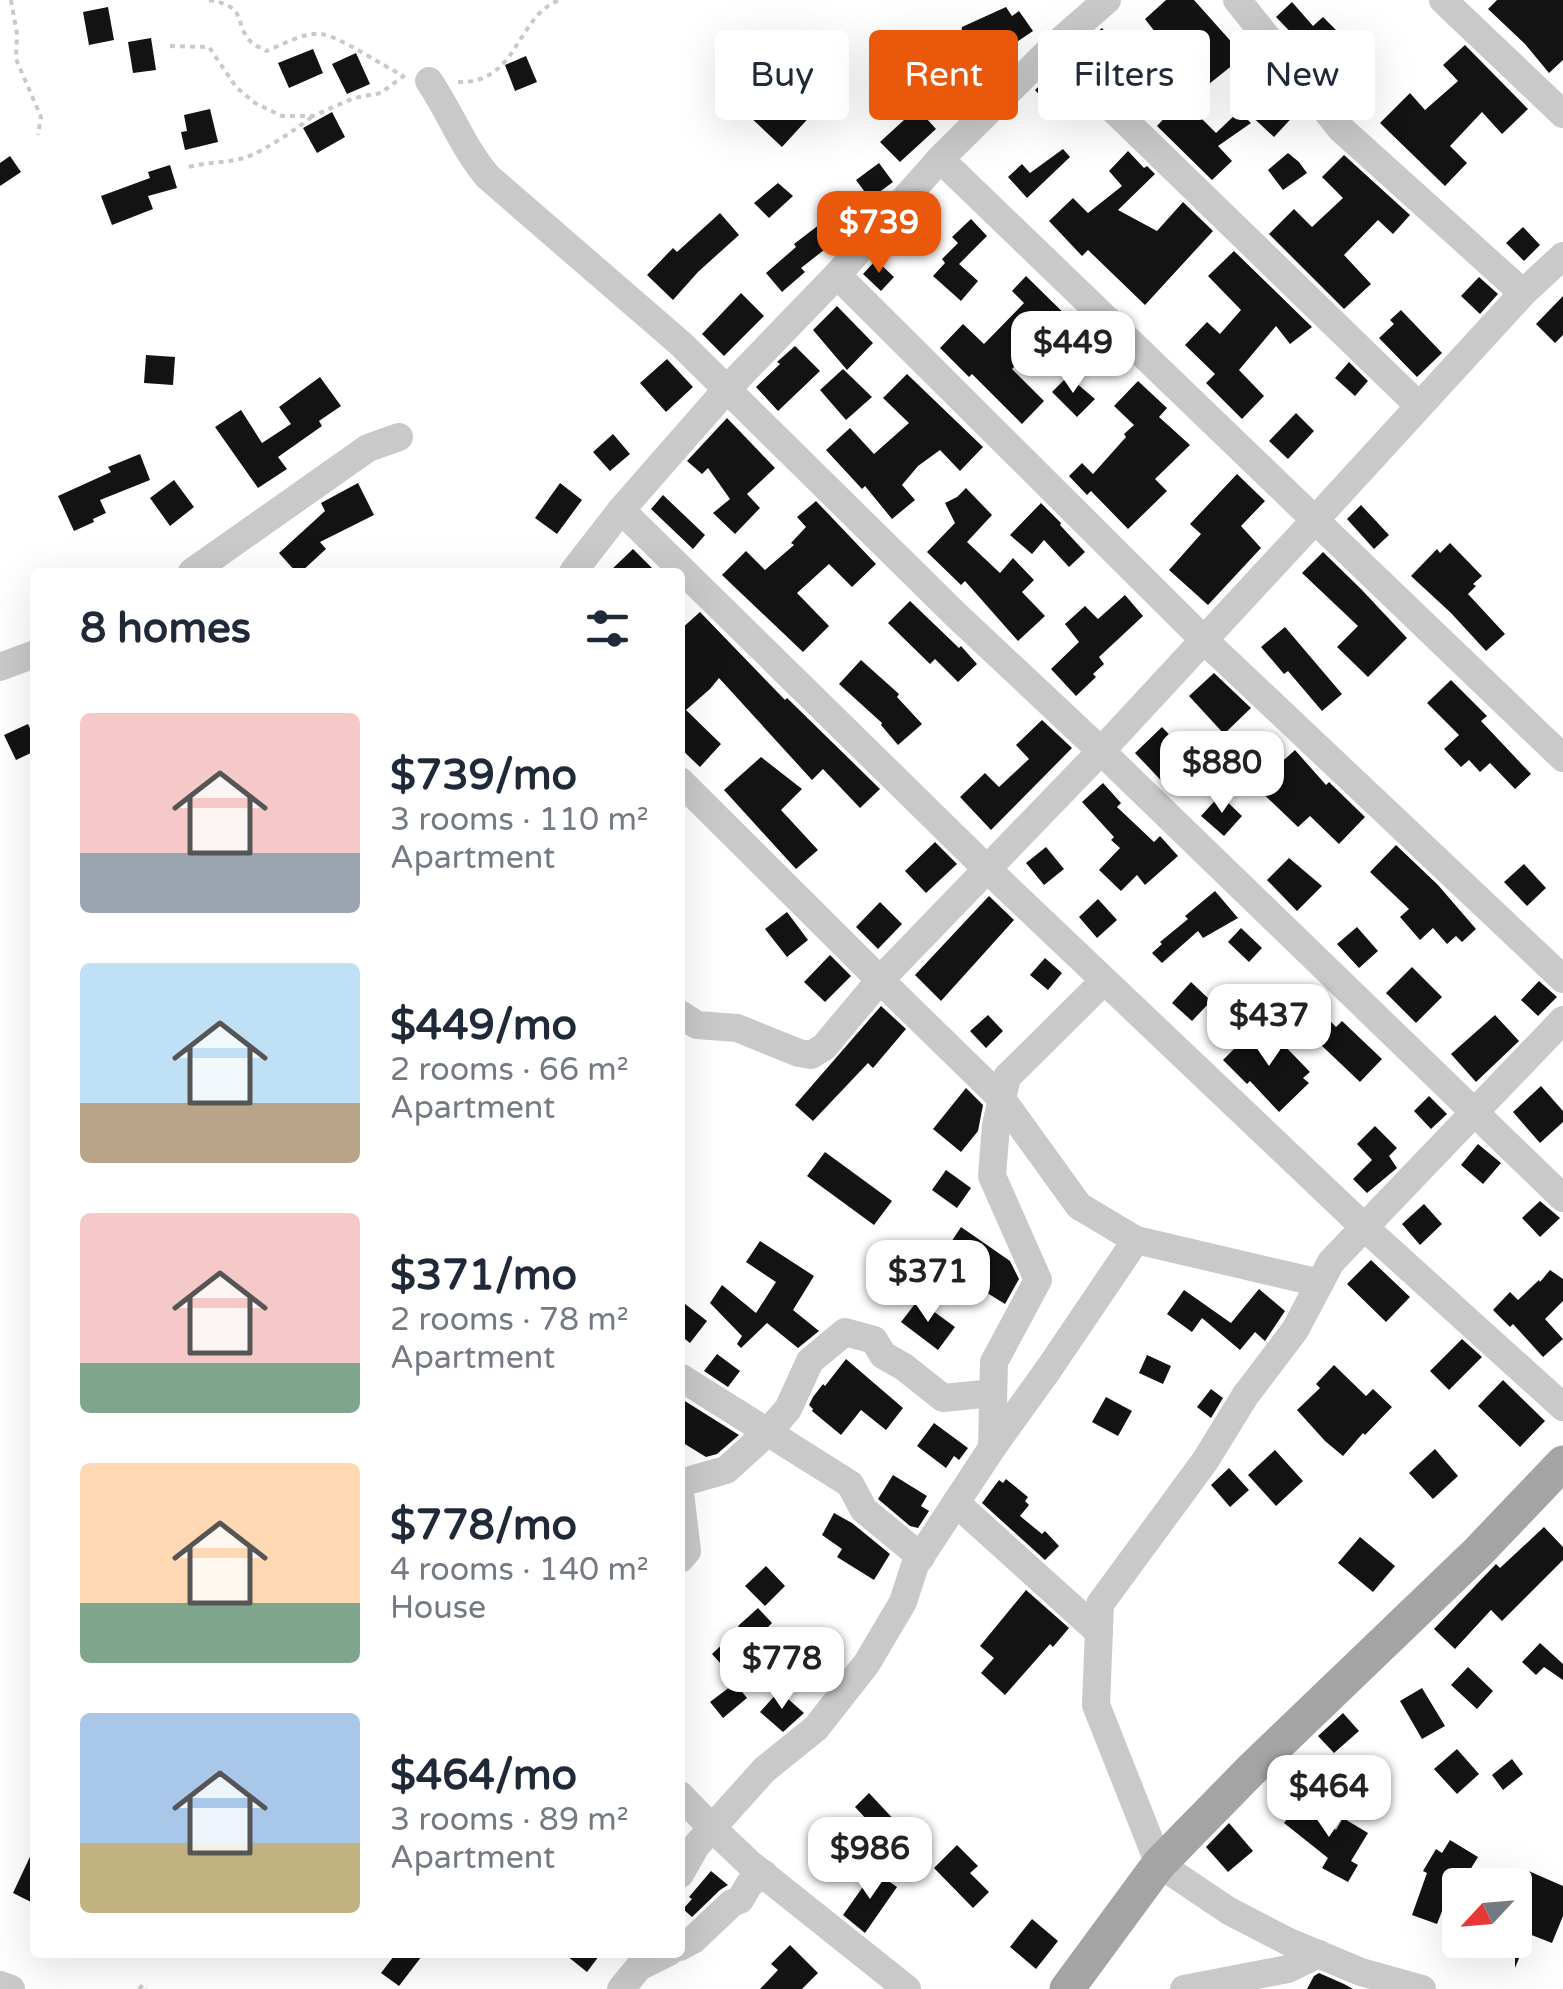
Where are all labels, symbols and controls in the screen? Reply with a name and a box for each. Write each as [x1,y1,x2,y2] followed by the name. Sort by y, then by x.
[715,30,849,120] chip: Buy
[869,30,1018,120] chip: Rent
[1038,30,1210,120] chip: Filters
[1230,30,1375,120] chip: New
[820,191,938,276] pin: $739
[839,204,919,242] text: $739
[1014,311,1132,396] pin: $449
[1033,324,1113,362] text: $449
[580,601,635,656] icon: filters
[80,603,251,654] text: 8 homes
[1163,731,1281,816] pin: $880
[1182,744,1262,782] text: $880
[390,750,577,801] text: $739/mo
[160,753,280,873] icon: home
[390,801,649,839] text: 3 rooms · 110 m²
[390,839,555,877] text: Apartment
[1210,984,1328,1069] pin: $437
[1229,997,1309,1035] text: $437
[390,1000,577,1051] text: $449/mo
[160,1003,280,1123] icon: home
[390,1051,629,1089] text: 2 rooms · 66 m²
[390,1089,555,1127] text: Apartment
[869,1240,987,1325] pin: $371
[390,1250,577,1301] text: $371/mo
[160,1253,280,1373] icon: home
[888,1253,968,1291] text: $371
[390,1301,629,1339] text: 2 rooms · 78 m²
[390,1339,555,1377] text: Apartment
[390,1500,577,1551] text: $778/mo
[160,1503,280,1623] icon: home
[390,1551,649,1589] text: 4 rooms · 140 m²
[390,1589,486,1627] text: House
[723,1627,841,1712] pin: $778
[742,1640,822,1678] text: $778
[390,1750,577,1801] text: $464/mo
[160,1753,280,1873] icon: home
[1270,1755,1388,1840] pin: $464
[1289,1768,1369,1806] text: $464
[390,1801,629,1839] text: 3 rooms · 89 m²
[811,1817,929,1902] pin: $986
[830,1830,910,1868] text: $986
[390,1839,555,1877] text: Apartment
[1442,1868,1532,1958] north arrow
[1442,1868,1532,1958] map controls

